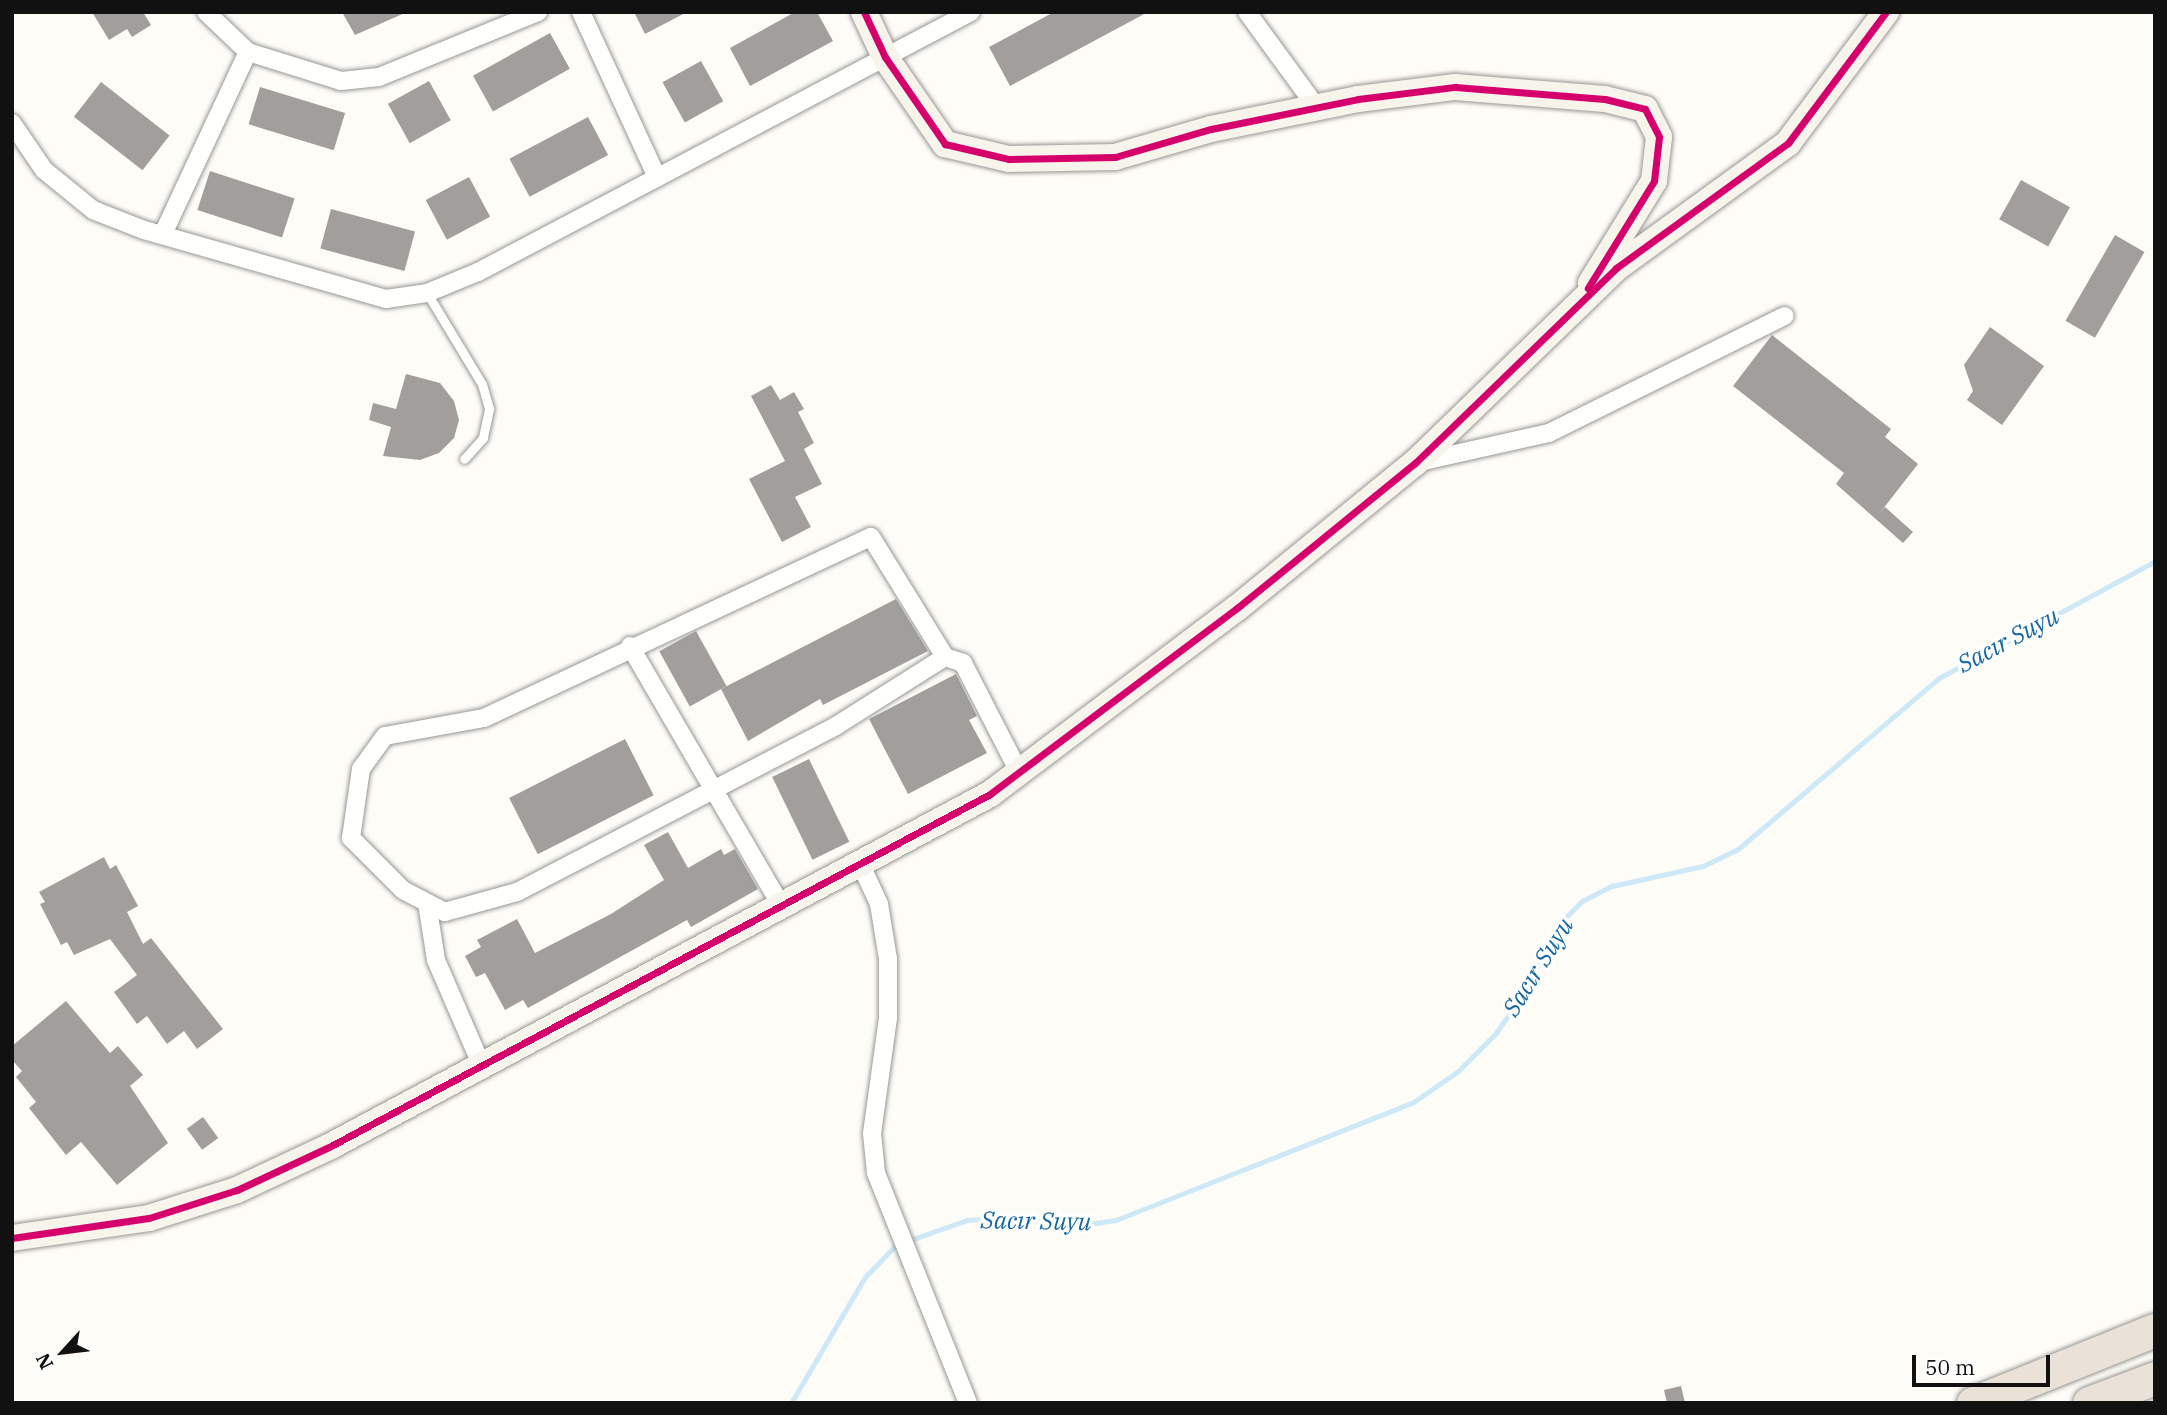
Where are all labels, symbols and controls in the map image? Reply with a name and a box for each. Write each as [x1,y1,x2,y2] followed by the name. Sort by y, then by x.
[1952,601,2064,679] water label: Sacır Suyu
[1496,912,1580,1022] water label: Sacır Suyu
[980,1206,1092,1236] water label: Sacır Suyu
[28,1317,98,1387] north arrow
[1915,1342,2053,1386] scale bar
[30,1349,58,1374] text: N
[1925,1353,1975,1381] text: 50 m

